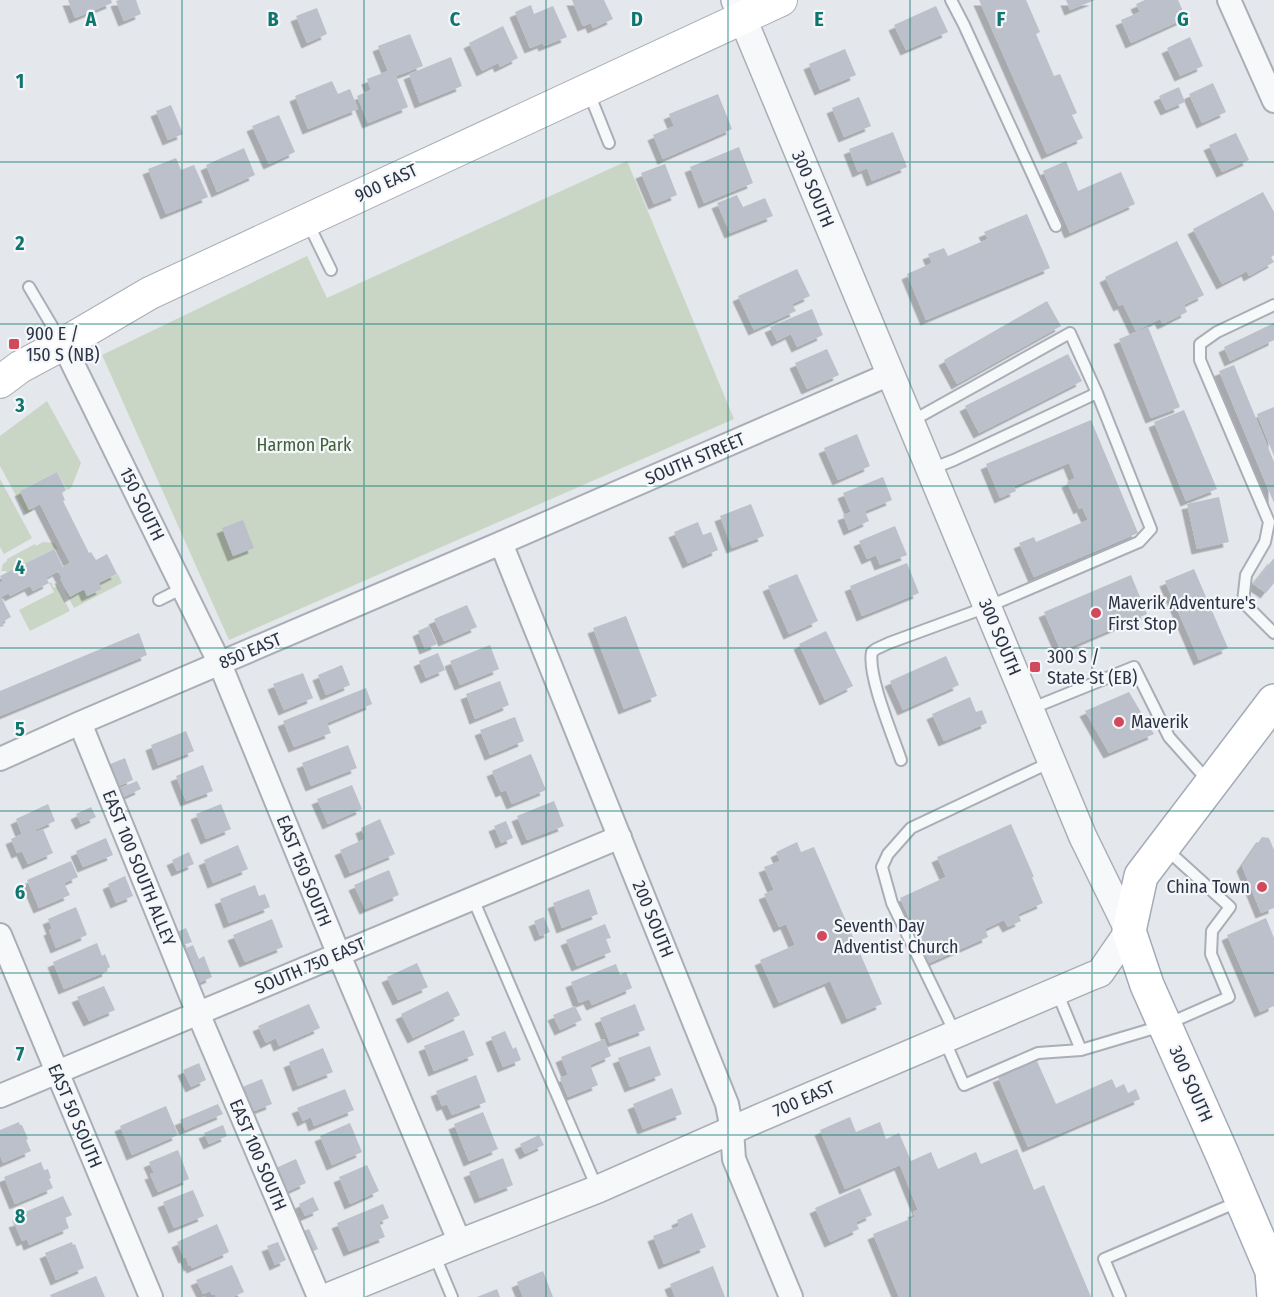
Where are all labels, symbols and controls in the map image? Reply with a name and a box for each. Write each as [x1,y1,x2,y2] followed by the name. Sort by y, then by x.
[85,7,98,31] text: A
[267,7,279,31] text: B
[450,7,461,31] text: C
[631,7,643,31] text: D
[814,7,824,31] text: E
[997,7,1006,31] text: F
[1177,7,1189,31] text: G
[16,69,24,93] text: 1
[787,147,839,231] street label: 300 SOUTH
[351,159,421,207] street label: 900 EAST
[14,231,25,255] text: 2
[26,323,99,366] place label: 900 E / 150 S (NB)
[7,337,21,351] marker: 900 E / 150 S (NB)
[14,393,25,417] text: 3
[642,428,749,490] street label: SOUTH STREET
[256,434,352,456] park label: Harmon Park
[115,464,169,544] street label: 150 SOUTH
[15,555,25,579] text: 4
[1108,592,1256,635] place label: Maverik Adventure's First Stop
[974,595,1026,679] street label: 300 SOUTH
[1089,606,1103,620] marker: Maverik Adventure's First Stop
[215,628,285,674] street label: 850 EAST
[1047,646,1137,689] place label: 300 S / State St (EB)
[1028,660,1042,674] marker: 300 S / State St (EB)
[1131,711,1189,733] place label: Maverik
[1112,715,1126,729] marker: Maverik
[15,717,25,741] text: 5
[98,787,180,949] street label: EAST 100 SOUTH ALLEY
[272,812,336,930] street label: EAST 150 SOUTH
[1166,876,1250,898] place label: China Town
[628,877,678,961] street label: 200 SOUTH
[15,880,25,904] text: 6
[1255,880,1269,894] marker: China Town
[834,915,959,958] place label: Seventh Day Adventist Church
[815,929,829,943] marker: Seventh Day Adventist Church
[251,933,369,999] street label: SOUTH 750 EAST
[16,1042,25,1066] text: 7
[1164,1042,1218,1126] street label: 300 SOUTH
[43,1061,107,1171] street label: EAST 50 SOUTH
[770,1076,839,1122] street label: 700 EAST
[225,1096,291,1214] street label: EAST 100 SOUTH
[15,1204,26,1228] text: 8

